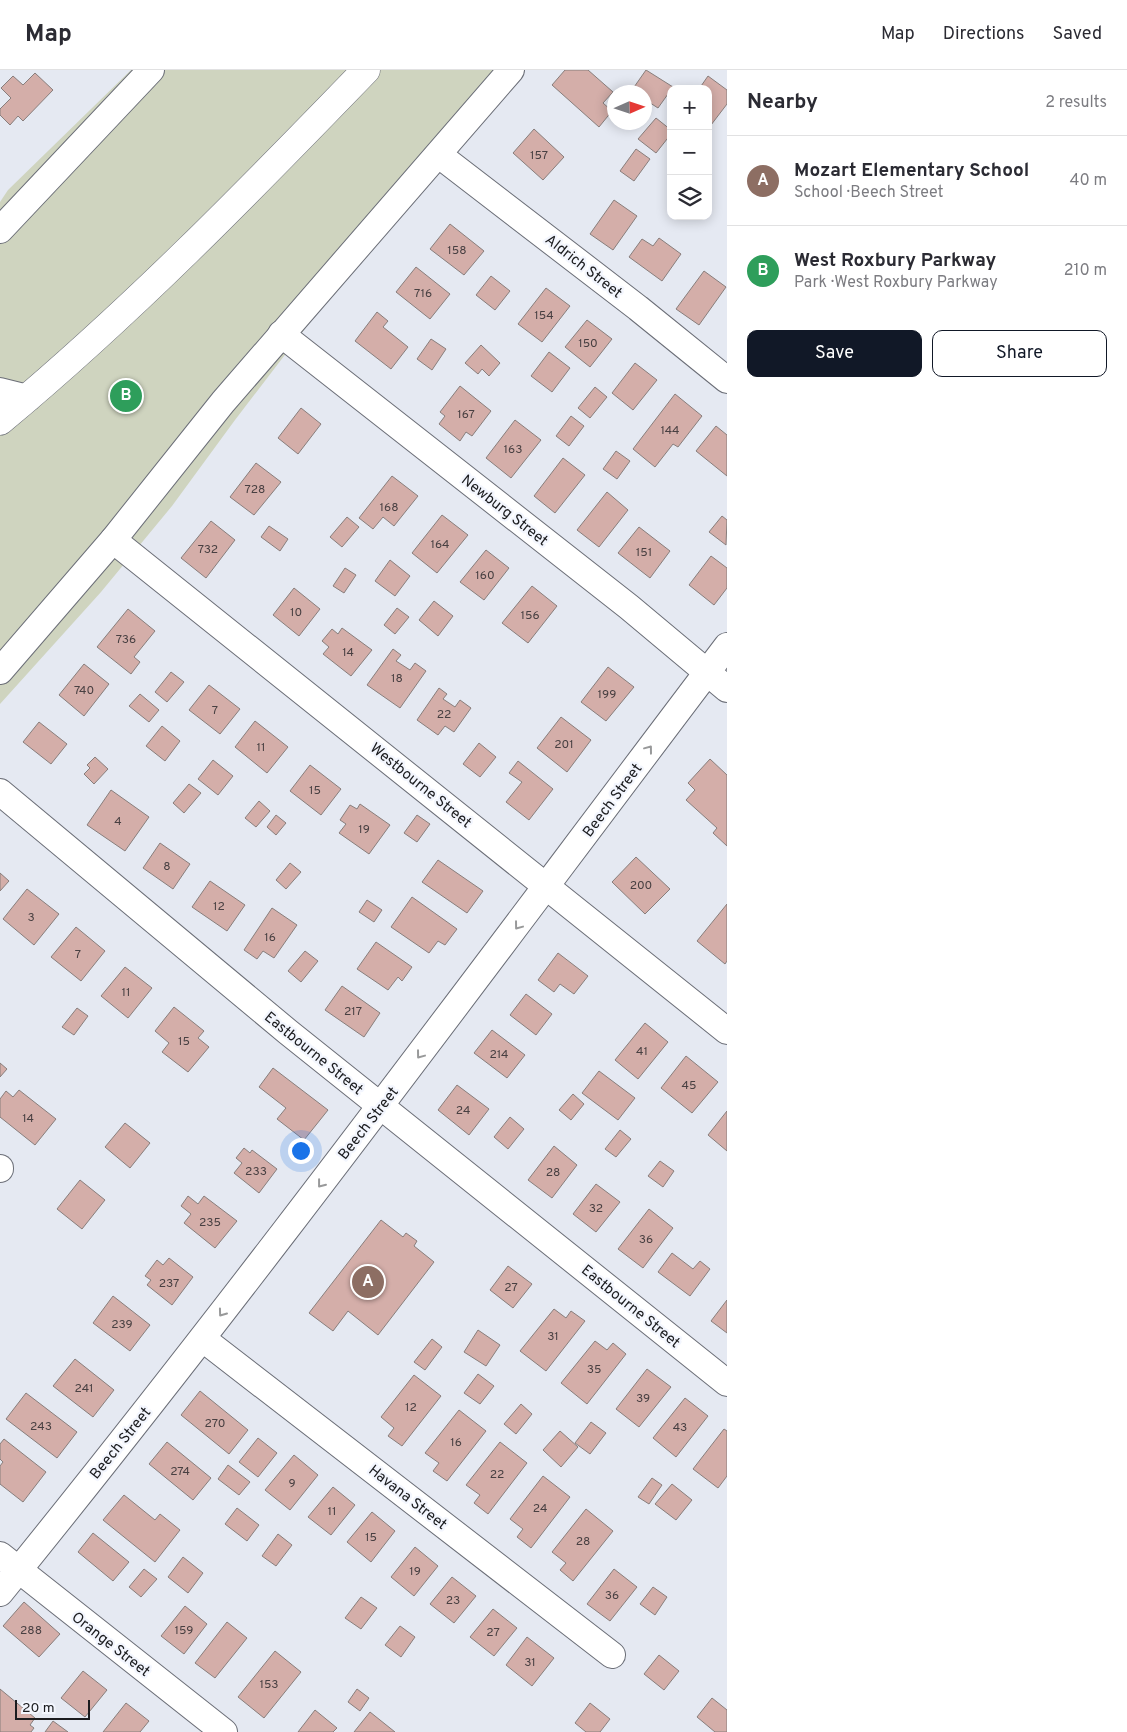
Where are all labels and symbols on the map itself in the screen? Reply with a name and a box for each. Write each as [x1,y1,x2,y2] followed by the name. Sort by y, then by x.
[607,85,652,130] north arrow
[530,148,548,164] house number: 157
[541,231,626,303] street label: Aldrich Street
[447,243,467,259] house number: 158
[414,286,432,302] house number: 716
[534,308,554,324] house number: 154
[578,336,598,352] house number: 150
[110,377,142,415] pin: B
[457,407,475,423] house number: 167
[660,423,680,439] house number: 144
[504,442,522,458] house number: 163
[457,471,551,551] street label: Newburg Street
[245,482,265,498] house number: 728
[380,500,398,516] house number: 168
[430,537,450,553] house number: 164
[198,542,218,558] house number: 732
[636,545,652,561] house number: 151
[475,568,495,584] house number: 160
[290,605,302,621] house number: 10
[520,608,540,624] house number: 156
[116,632,136,648] house number: 736
[342,645,354,661] house number: 14
[391,671,403,687] house number: 18
[74,683,94,699] house number: 740
[598,687,616,703] house number: 199
[212,703,218,719] house number: 7
[437,707,451,723] house number: 22
[554,737,574,753] house number: 201
[365,739,475,833] street label: Westbourne Street
[257,740,265,756] house number: 11
[644,746,652,755] one-way arrow
[579,760,647,842] street label: Beech Street
[309,783,321,799] house number: 15
[114,814,122,830] house number: 4
[358,822,370,838] house number: 19
[163,859,171,875] house number: 8
[630,878,652,894] house number: 200
[213,899,225,915] house number: 12
[27,910,35,926] house number: 3
[515,920,524,930] one-way arrow
[264,930,276,946] house number: 16
[75,947,81,963] house number: 7
[122,985,130,1001] house number: 11
[344,1004,362,1020] house number: 217
[260,1008,366,1100] street label: Eastbourne Street
[178,1034,190,1050] house number: 15
[636,1044,648,1060] house number: 41
[489,1047,509,1063] house number: 214
[417,1049,426,1059] one-way arrow
[682,1078,696,1094] house number: 45
[335,1084,404,1164] street label: Beech Street
[456,1103,470,1119] house number: 24
[22,1111,34,1127] house number: 14
[288,1138,314,1164] your location
[245,1164,267,1180] house number: 233
[546,1165,560,1181] house number: 28
[318,1178,326,1187] one-way arrow
[589,1201,603,1217] house number: 32
[199,1215,221,1231] house number: 235
[639,1232,653,1248] house number: 36
[577,1261,683,1353] street label: Eastbourne Street
[352,1263,384,1301] pin: A
[159,1276,179,1292] house number: 237
[504,1280,518,1296] house number: 27
[220,1307,228,1316] one-way arrow
[111,1317,133,1333] house number: 239
[547,1329,559,1345] house number: 31
[587,1362,601,1378] house number: 35
[74,1381,94,1397] house number: 241
[636,1391,650,1407] house number: 39
[405,1400,417,1416] house number: 12
[86,1404,156,1484] street label: Beech Street
[205,1416,225,1432] house number: 270
[30,1419,52,1435] house number: 243
[673,1420,687,1436] house number: 43
[450,1435,462,1451] house number: 16
[364,1462,450,1535] street label: Havana Street
[170,1464,190,1480] house number: 274
[490,1467,504,1483] house number: 22
[288,1476,296,1492] house number: 9
[533,1501,547,1517] house number: 24
[328,1504,336,1520] house number: 11
[365,1530,377,1546] house number: 15
[576,1534,590,1550] house number: 28
[409,1564,421,1580] house number: 19
[605,1588,619,1604] house number: 36
[446,1593,460,1609] house number: 23
[67,1609,153,1682] street label: Orange Street
[20,1623,42,1639] house number: 288
[175,1623,193,1639] house number: 159
[486,1625,500,1641] house number: 27
[524,1655,536,1671] house number: 31
[259,1677,279,1693] house number: 153
[15,1697,90,1720] scale bar

